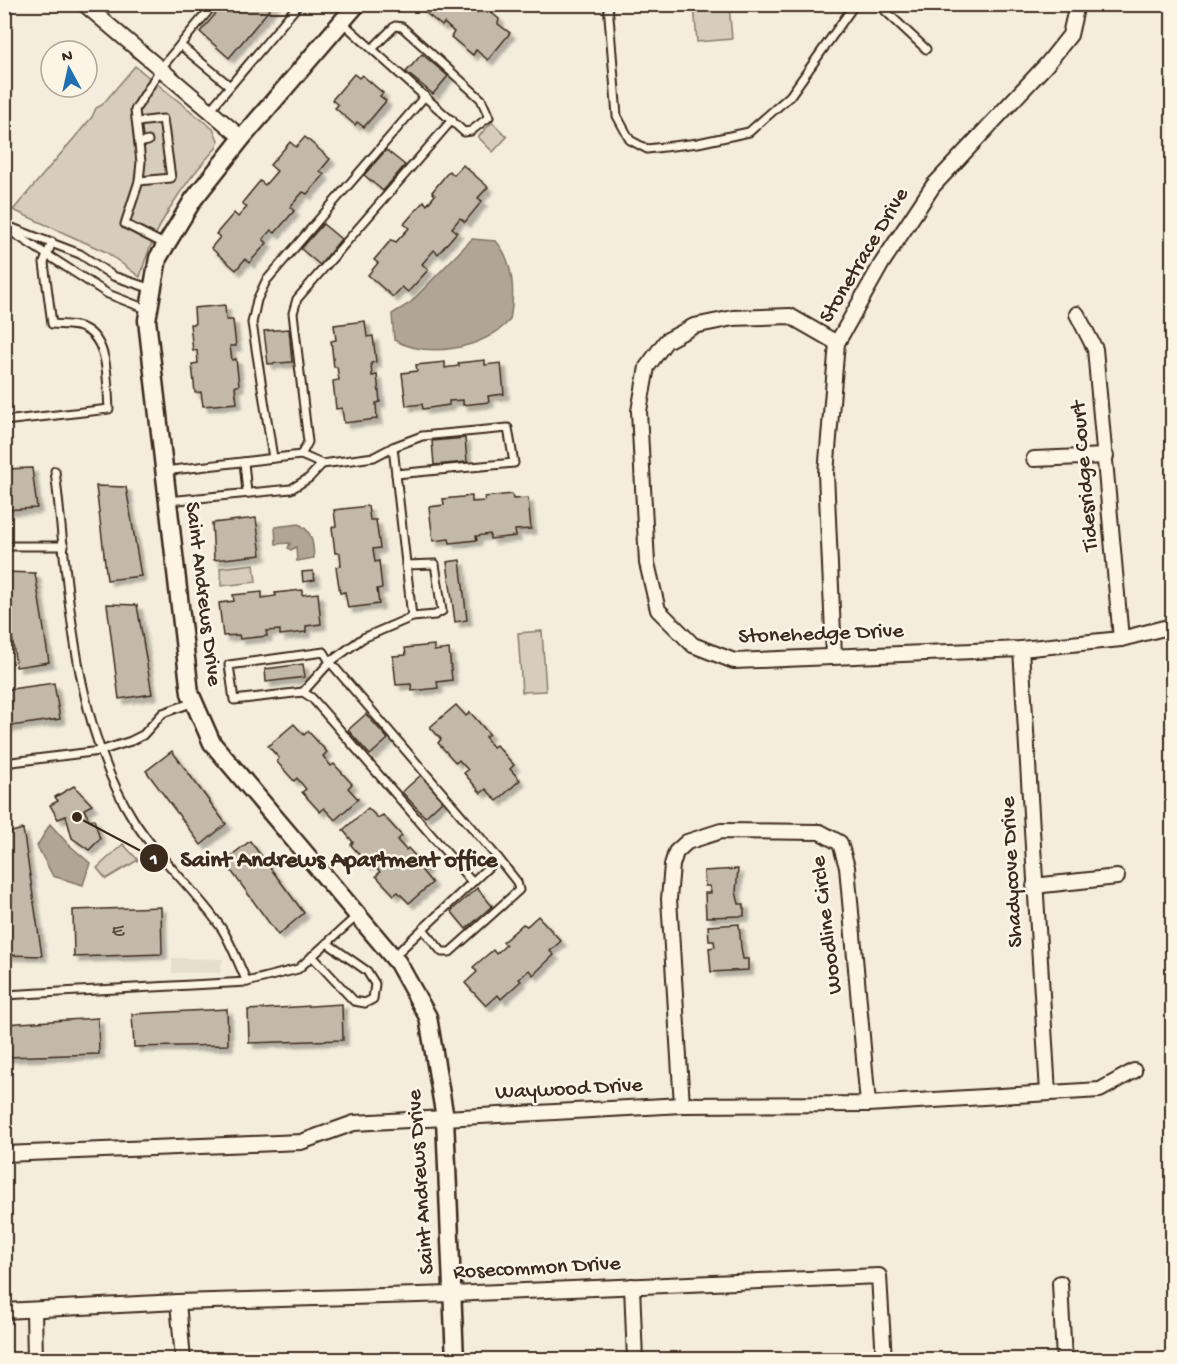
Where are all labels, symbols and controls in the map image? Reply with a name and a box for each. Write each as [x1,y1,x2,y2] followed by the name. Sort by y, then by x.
[39,39,99,99] north arrow
[61,47,74,68] text: N
[814,183,916,328] street label: Stonetrace Drive
[1066,398,1106,554] street label: Tidesridge Court
[178,500,226,688] street label: Saint Andrews Drive
[738,619,905,651] street label: Stonehedge Drive
[996,795,1030,948] street label: Shadycove Drive
[139,837,510,879] callout: Saint Andrews Apartment office
[181,847,499,876] text: Saint Andrews Apartment office
[149,850,158,871] text: 1
[807,854,849,996] street label: Woodline Circle
[112,921,126,944] house number: E
[495,1073,644,1107] street label: Waywood Drive
[403,1088,441,1275] street label: Saint Andrews Drive
[453,1252,622,1286] street label: Rosecommon Drive

